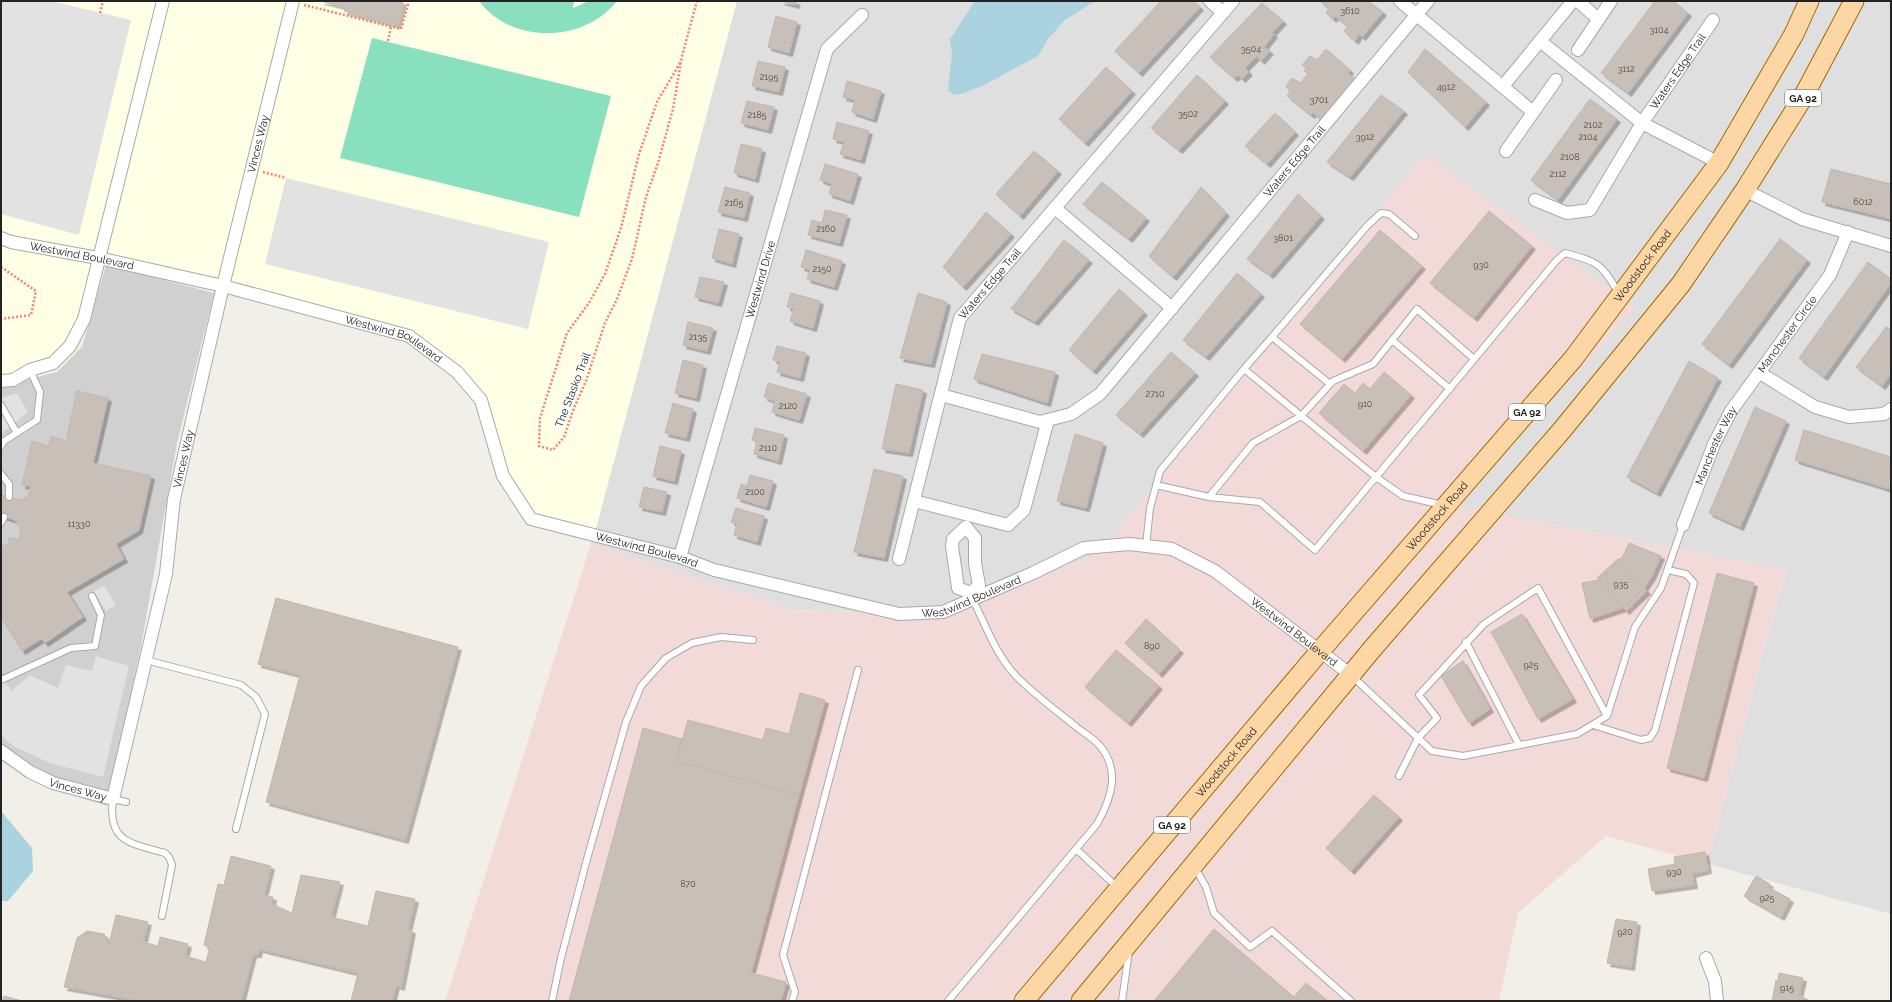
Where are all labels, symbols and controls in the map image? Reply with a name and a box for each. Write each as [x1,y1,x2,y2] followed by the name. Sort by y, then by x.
[1340,6,1360,16] house number: 3610
[1649,25,1669,35] house number: 3104
[1647,31,1708,112] street label: Waters Edge Trail
[1241,44,1261,54] house number: 3504
[1617,64,1635,74] house number: 3112
[760,72,778,82] house number: 2195
[1437,82,1456,92] house number: 4912
[1785,90,1821,106] road number: GA 92
[1310,95,1329,105] house number: 3701
[1178,109,1198,119] house number: 3502
[748,110,766,120] house number: 2185
[245,113,271,174] street label: Vinces Way
[1584,120,1603,130] house number: 2102
[1261,123,1328,200] street label: Waters Edge Trail
[1356,132,1375,142] house number: 3912
[1579,132,1598,142] house number: 2104
[1560,152,1580,162] house number: 2108
[1549,169,1567,179] house number: 2112
[1853,197,1873,207] house number: 6012
[725,198,744,208] house number: 2165
[816,224,836,234] house number: 2160
[1611,227,1674,305] street label: Woodstock Road
[1273,233,1293,243] house number: 3801
[29,239,135,272] street label: Westwind Boulevard
[743,239,778,320] street label: Westwind Drive
[956,246,1024,322] street label: Waters Edge Trail
[1473,260,1489,270] house number: 930
[813,264,832,274] house number: 2150
[1755,293,1820,375] street label: Manchester Circle
[344,313,445,365] street label: Westwind Boulevard
[689,332,707,342] house number: 2135
[553,351,593,429] street label: The Stasko Trail
[1146,389,1165,399] house number: 2710
[1358,399,1373,409] house number: 910
[779,401,798,411] house number: 2120
[1692,403,1739,487] street label: Manchester Way
[1509,404,1545,420] road number: GA 92
[170,429,196,489] street label: Vinces Way
[759,443,777,453] house number: 2110
[1403,479,1471,553] street label: Woodstock Road
[745,487,765,497] house number: 2100
[68,519,91,529] house number: 11330
[594,529,700,570] street label: Westwind Boulevard
[921,572,1023,619] street label: Westwind Boulevard
[1614,579,1629,589] house number: 935
[1248,594,1340,669] street label: Westwind Boulevard
[1144,641,1161,651] house number: 890
[1524,660,1539,670] house number: 925
[1193,724,1259,800] street label: Woodstock Road
[47,775,108,804] street label: Vinces Way
[1154,817,1190,833] road number: GA 92
[1666,867,1682,877] house number: 930
[680,879,696,889] house number: 870
[1760,893,1775,903] house number: 925
[1617,927,1633,937] house number: 920
[1780,983,1794,993] house number: 915

